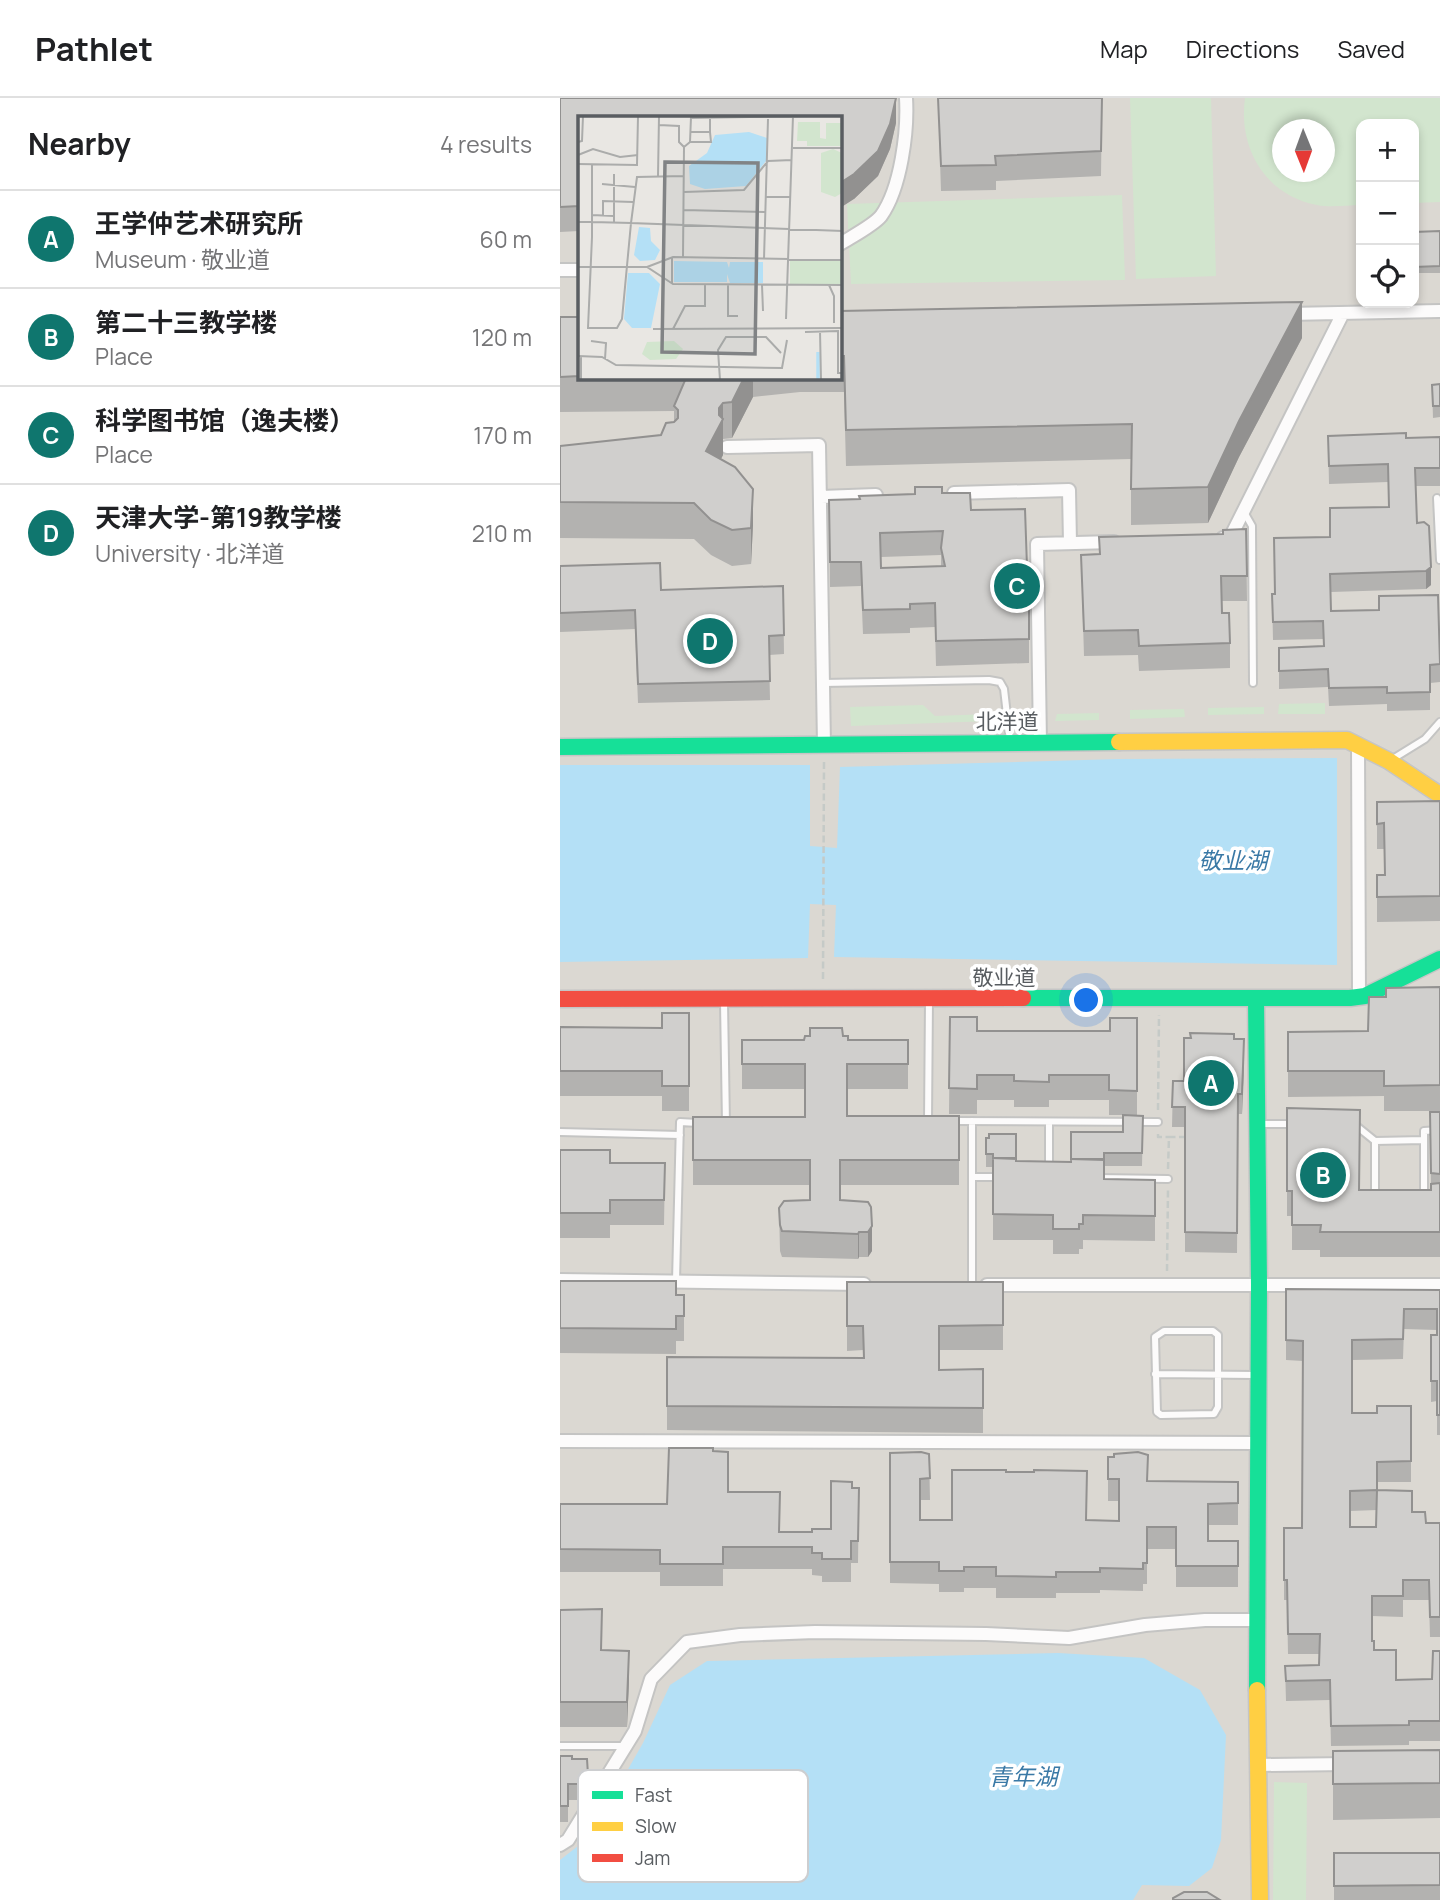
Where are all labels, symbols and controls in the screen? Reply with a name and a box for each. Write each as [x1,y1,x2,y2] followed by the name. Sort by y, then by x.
[35,26,153,71] text: Pathlet
[1100,32,1148,65] text: Map
[1186,32,1299,65] text: Directions
[1337,32,1405,65] text: Saved
[578,116,842,380] inset map
[1272,119,1335,182] north arrow
[1356,119,1419,308] map controls
[1356,119,1419,182] button: +
[28,123,131,164] text: Nearby
[440,128,532,160] text: 4 results
[1356,182,1419,245] button: −
[95,205,303,241] text: 王学仲艺术研究所
[43,223,59,255] text: A
[480,223,532,255] text: 60 m
[95,243,270,275] text: Museum · 敬业道
[1356,245,1419,308] button: locate
[95,304,277,340] text: 第二十三教学楼
[44,321,58,353] text: B
[472,321,532,353] text: 120 m
[95,340,153,372] text: Place
[95,402,355,438] text: 科学图书馆（逸夫楼）
[43,419,60,451] text: C
[473,419,532,451] text: 170 m
[95,438,153,470] text: Place
[95,499,341,535] text: 天津大学-第19教学楼
[43,517,59,549] text: D
[472,517,532,549] text: 210 m
[95,537,285,569] text: University · 北洋道
[994,560,1040,612] pin: C
[687,615,733,667] pin: D
[976,707,1039,735] street label: 北洋道
[1199,844,1271,876] water label: 敬业湖
[973,963,1036,991] street label: 敬业道
[1069,983,1103,1017] your location
[1188,1057,1234,1109] pin: A
[1300,1149,1346,1201] pin: B
[989,1760,1061,1792] water label: 青年湖
[578,1770,808,1882] legend
[635,1782,672,1808] text: Fast
[635,1813,677,1839] text: Slow
[635,1845,670,1871] text: Jam

